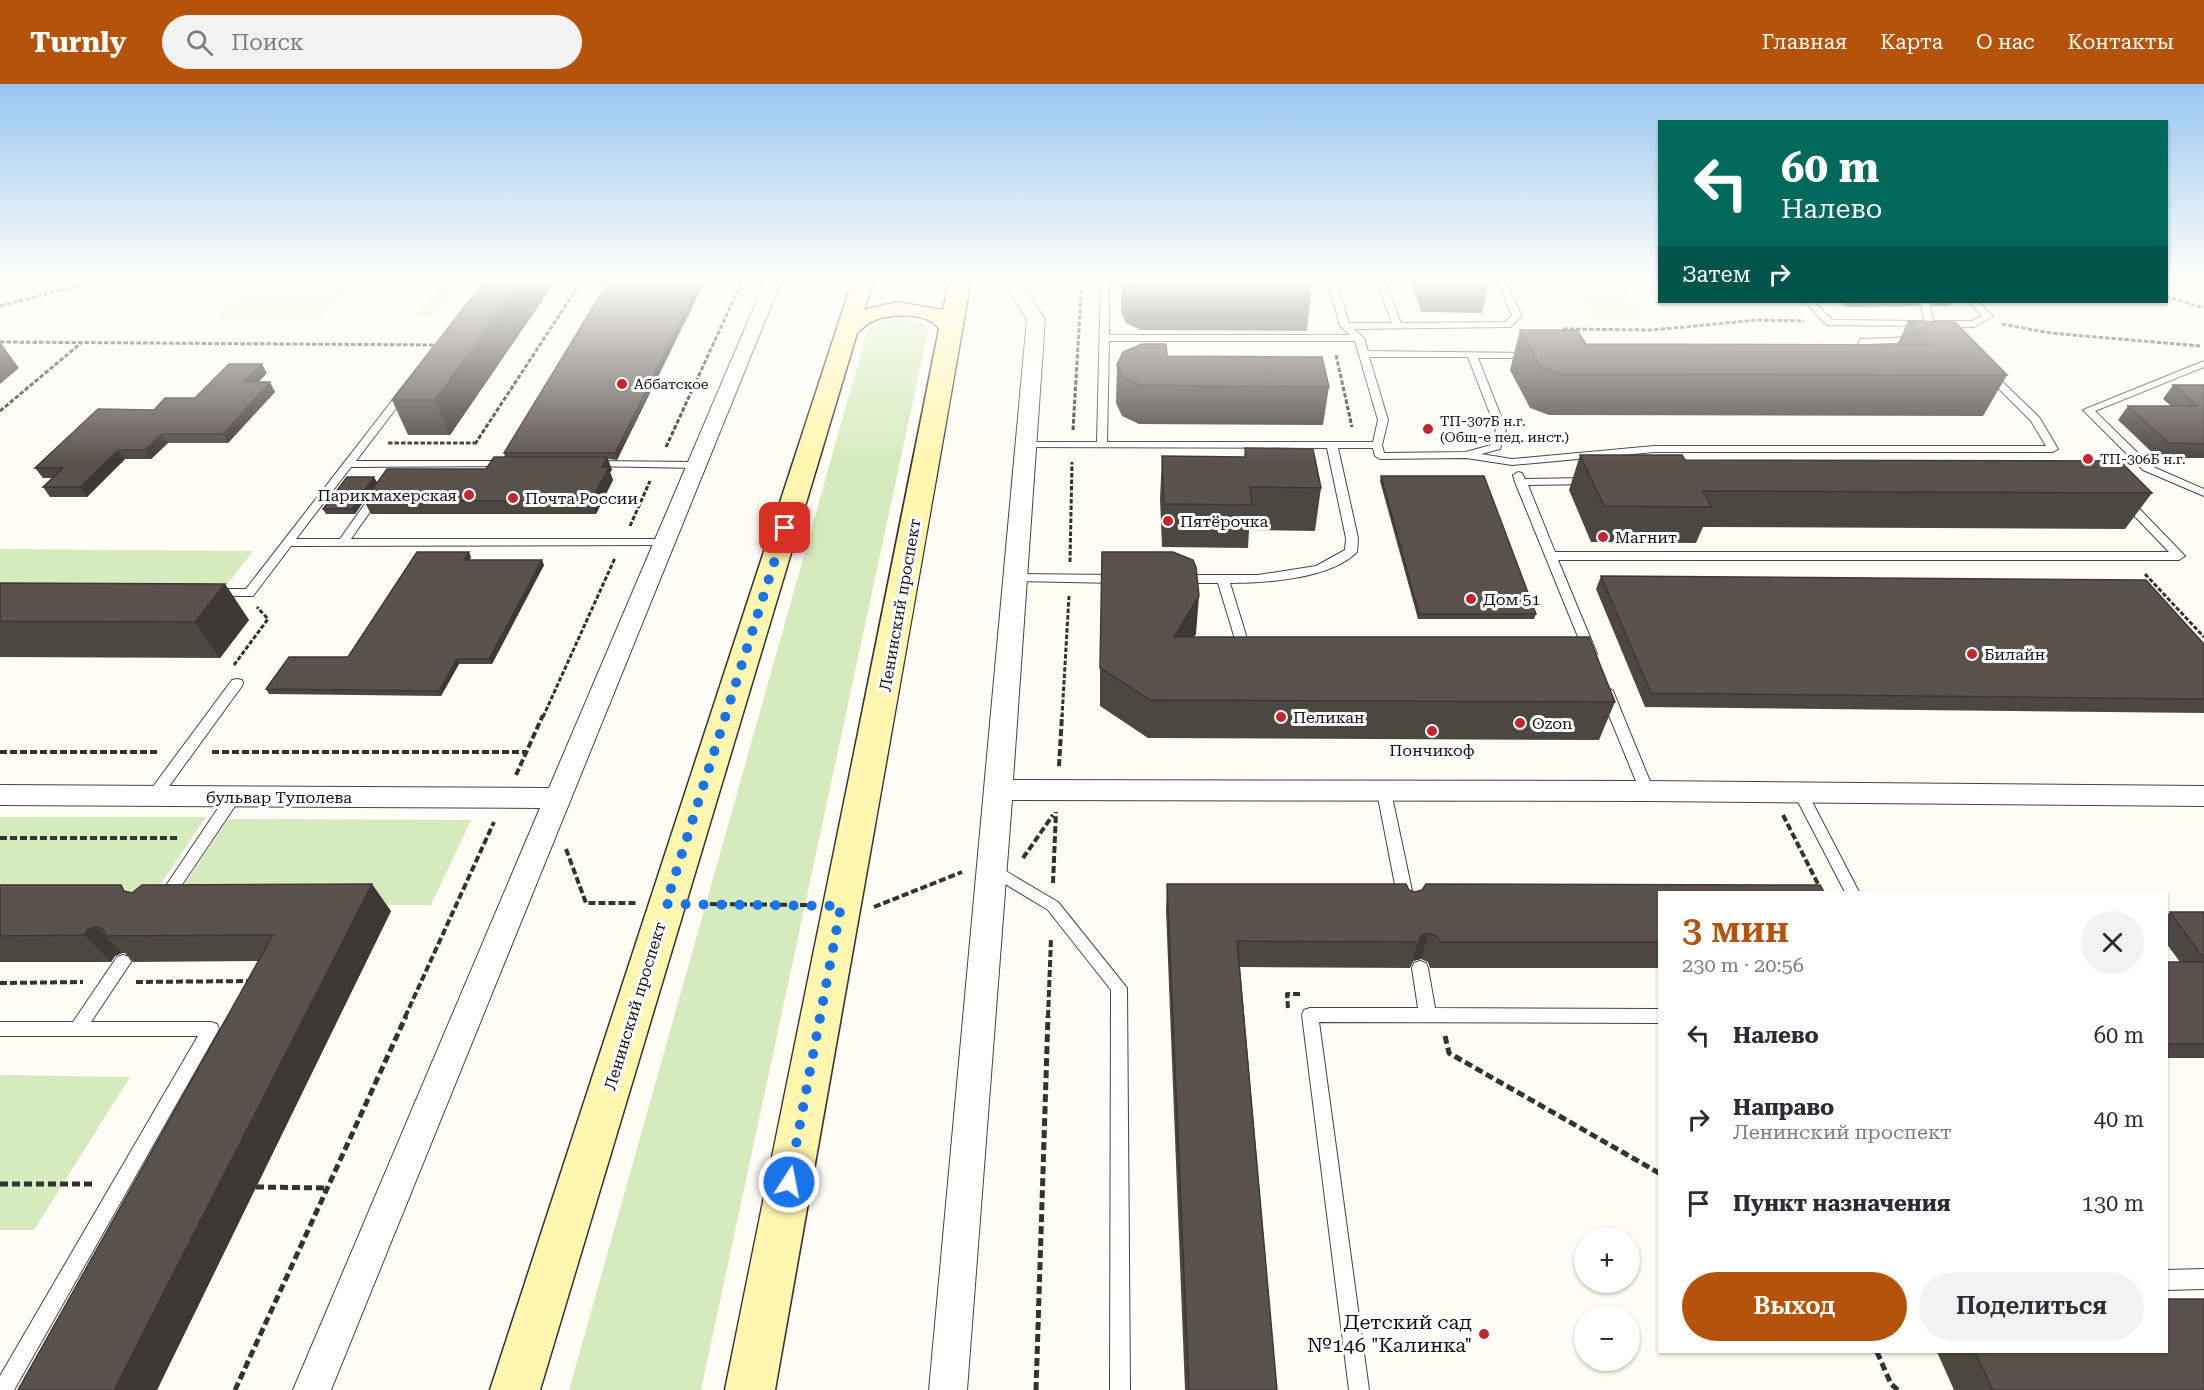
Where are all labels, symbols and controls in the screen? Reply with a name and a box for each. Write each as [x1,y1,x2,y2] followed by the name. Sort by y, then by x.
[162,15,582,69] search box
[30,26,126,59] text: Turnly
[183,26,216,59] icon: search
[231,30,304,55] text: Поиск
[1762,30,1847,54] text: Главная
[1880,30,1943,54] text: Карта
[1976,30,2035,54] text: О нас
[2068,30,2174,54] text: Контакты
[1781,143,1879,192] text: 60 m
[1682,144,1760,222] icon: left
[1781,193,1882,225] text: Налево
[1763,258,1796,291] icon: right
[1682,262,1751,287] text: Затем
[634,376,709,392] place label: Аббатское
[615,377,629,391] marker: Аббатское
[1440,413,1569,445] place label: ТП-307Б н.г. (Общ-е пед. инст.)
[1421,422,1435,436] marker: ТП-307Б н.г. (Общ-е пед. инст.)
[2100,451,2186,467] place label: ТП-306Б н.г.
[2081,452,2095,466] marker: ТП-306Б н.г.
[317,486,457,505] place label: Парикмахерская
[462,488,476,502] marker: Парикмахерская
[525,489,638,508] place label: Почта России
[506,491,520,505] marker: Почта России
[759,502,810,553] pin
[768,511,801,544] icon: arrive
[1180,512,1268,531] place label: Пятёрочка
[1161,514,1175,528] marker: Пятёрочка
[875,517,925,693] street label: Ленинский проспект
[1615,528,1677,547] place label: Магнит
[1596,530,1610,544] marker: Магнит
[1483,590,1541,609] place label: Дом 51
[1464,592,1478,606] marker: Дом 51
[1984,645,2045,664] place label: Билайн
[1965,647,1979,661] marker: Билайн
[1293,708,1364,727] place label: Пеликан
[1274,710,1288,724] marker: Пеликан
[1532,714,1572,733] place label: Ozon
[1513,716,1527,730] marker: Ozon
[1425,724,1439,738] marker: Пончикоф
[1389,741,1475,760] place label: Пончикоф
[206,788,352,807] street label: бульвар Туполева
[1682,909,1789,951] text: 3 мин
[2081,911,2144,974] button: close
[600,920,670,1092] street label: Ленинский проспект
[1682,953,1804,977] text: 230 m · 20:56
[1682,1019,1715,1052] icon: left
[1733,1023,1819,1048] text: Налево
[2094,1023,2144,1048] text: 60 m
[1733,1095,1834,1120] text: Направо
[1682,1103,1715,1136] icon: right
[2094,1107,2144,1132] text: 40 m
[1733,1120,1952,1144] text: Ленинский проспект
[757,1150,821,1214] position arrow
[1682,1187,1715,1220] icon: arrive
[1733,1191,1951,1216] text: Пункт назначения
[2081,1191,2144,1216] text: 130 m
[1574,1227,1640,1371] map controls
[1574,1227,1640,1293] button: +
[1682,1272,1907,1341] button: Выход
[1919,1272,2144,1341] button: Поделиться
[1574,1305,1640,1371] button: −
[1307,1310,1472,1357] place label: Детский сад №146 "Калинка"
[1477,1327,1491,1341] marker: Детский сад №146 "Калинка"

